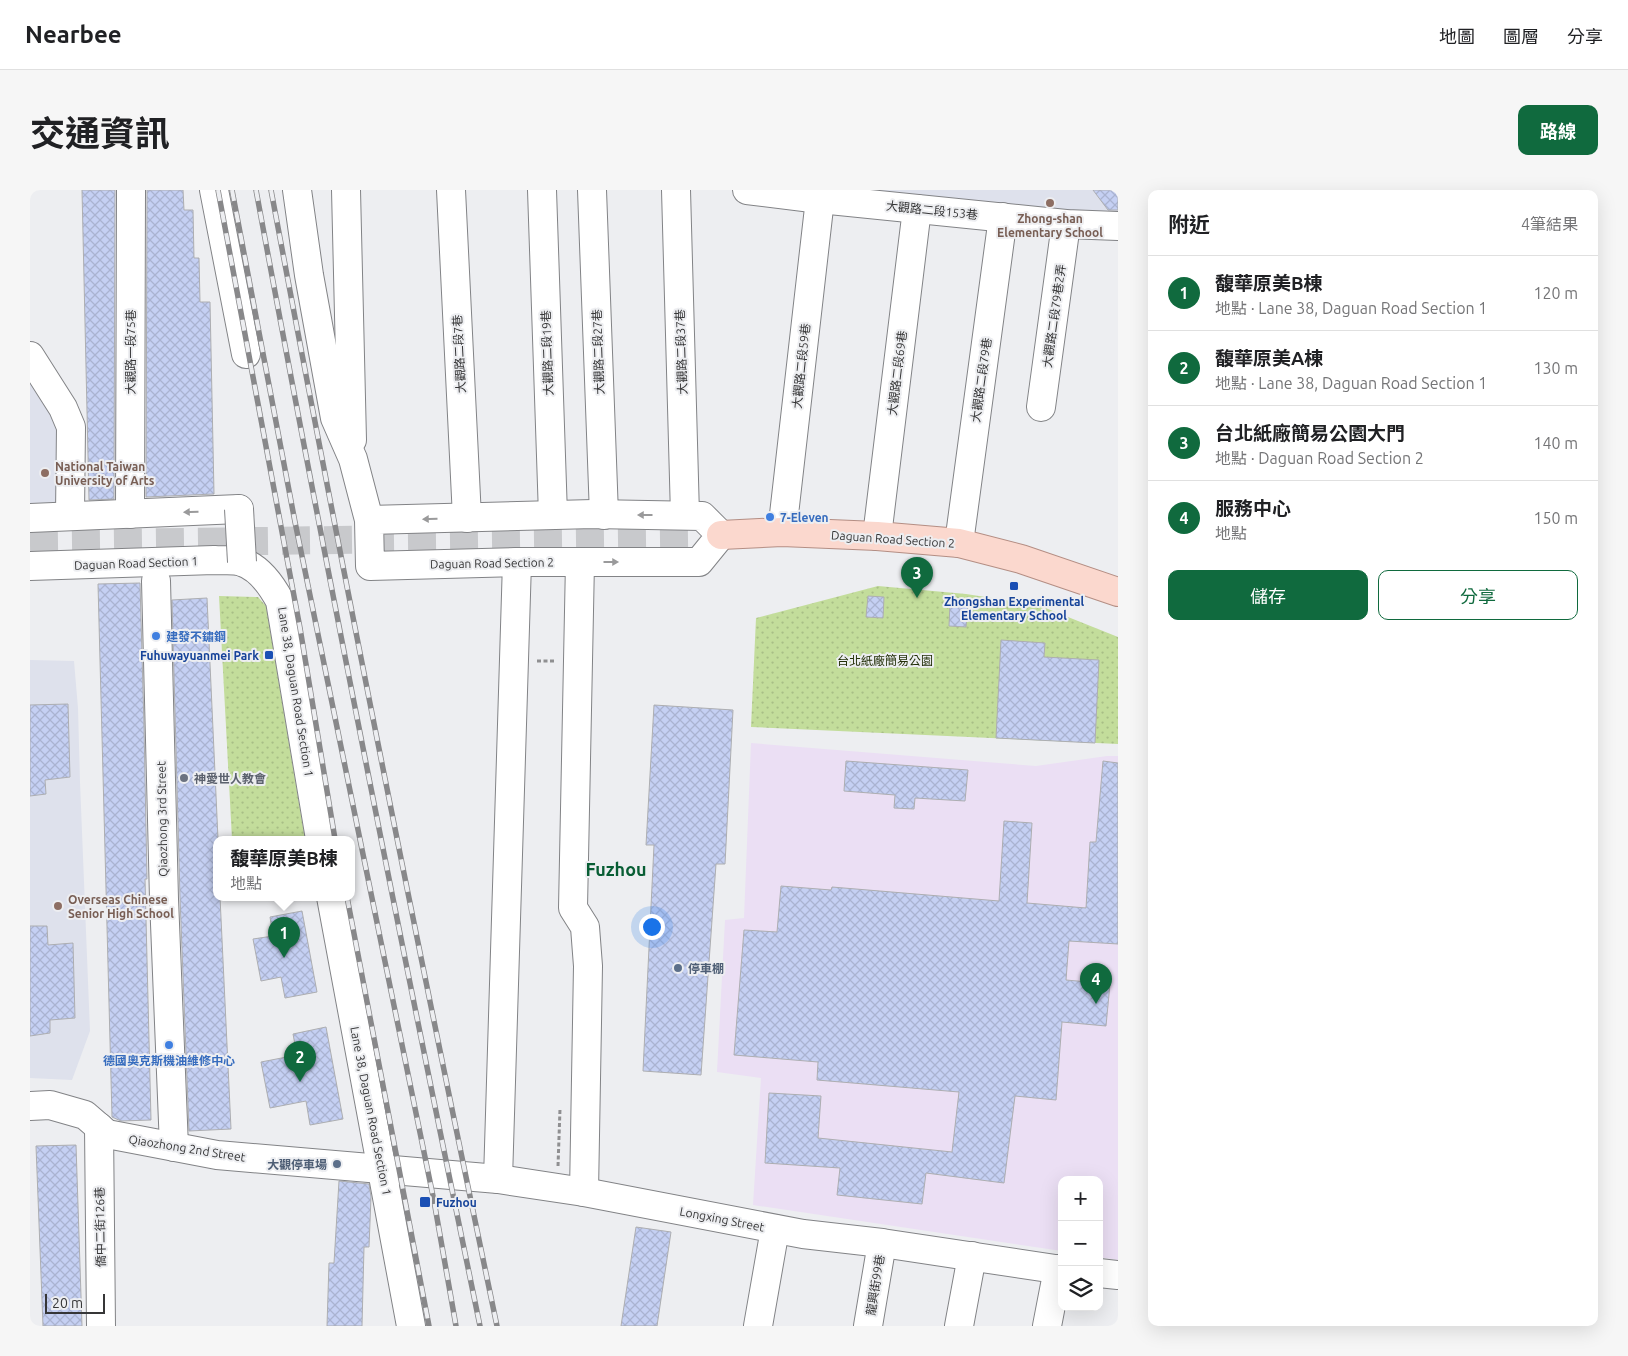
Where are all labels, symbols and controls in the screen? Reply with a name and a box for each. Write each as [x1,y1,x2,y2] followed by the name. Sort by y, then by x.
[25,21,122,48] text: Nearbee
[1439,26,1475,46] text: 地圖
[1503,26,1539,46] text: 圖層
[1567,26,1603,46] text: 分享
[1518,105,1598,155] button: 路線
[30,113,170,153] text: 交通資訊
[1044,197,1056,209] marker: Zhong-shan Elementary School
[885,199,979,221] street label: 大觀路二段153巷
[997,212,1103,239] place label: Zhong-shan Elementary School
[1168,212,1210,236] text: 附近
[1521,215,1578,233] text: 4筆結果
[1040,263,1068,369] street label: 大觀路二段79巷2弄
[1215,272,1323,294] text: 馥華原美B棟
[1179,284,1189,302] text: 1
[1533,284,1578,302] text: 120 m
[1215,299,1487,317] text: 地點 · Lane 38, Daguan Road Section 1
[124,309,137,395] street label: 大觀路一段75巷
[590,309,606,395] street label: 大觀路二段27巷
[673,309,689,395] street label: 大觀路二段37巷
[539,310,555,396] street label: 大觀路二段19巷
[450,314,468,394] street label: 大觀路二段7巷
[790,323,812,409] street label: 大觀路二段59巷
[885,330,909,416] street label: 大觀路二段69巷
[969,337,993,423] street label: 大觀路二段79巷
[1215,347,1323,369] text: 馥華原美A棟
[1179,359,1189,377] text: 2
[1533,359,1578,377] text: 130 m
[1215,374,1487,392] text: 地點 · Lane 38, Daguan Road Section 1
[1215,422,1405,444] text: 台北紙廠簡易公園大門
[1179,434,1189,452] text: 3
[1533,434,1578,452] text: 140 m
[1215,449,1424,467] text: 地點 · Daguan Road Section 2
[55,460,155,487] place label: National Taiwan University of Arts
[39,467,51,479] marker: National Taiwan University of Arts
[1215,497,1291,519] text: 服務中心
[182,508,198,516] one-way arrow
[1179,509,1189,527] text: 4
[1533,509,1578,527] text: 150 m
[637,511,653,519] one-way arrow
[764,511,776,523] marker: 7-Eleven
[780,511,829,524] place label: 7-Eleven
[422,515,438,523] one-way arrow
[1215,524,1247,542] text: 地點
[831,528,955,550] street label: Daguan Road Section 2
[74,554,198,572] street label: Daguan Road Section 1
[430,555,554,571] street label: Daguan Road Section 2
[901,557,933,598] pin: 3
[603,558,619,566] one-way arrow
[1168,570,1368,620] button: 儲存
[1378,570,1578,620] button: 分享
[1008,580,1020,592] marker: Zhongshan Experimental Elementary School
[944,595,1084,622] place label: Zhongshan Experimental Elementary School
[276,606,316,778] street label: Lane 38, Daguan Road Section 1
[150,630,162,642] marker: 建發不鏽鋼
[166,630,226,643] place label: 建發不鏽鋼
[140,649,259,662] place label: Fuhuwayuanmei Park
[263,649,275,661] marker: Fuhuwayuanmei Park
[837,654,933,667] park label: 台北紙廠簡易公園
[154,761,170,877] street label: Qiaozhong 3rd Street
[178,772,190,784] marker: 神愛世人教會
[194,772,266,785] place label: 神愛世人教會
[213,836,355,901] popup
[230,847,338,869] text: 馥華原美B棟
[585,859,647,879] district label: Fuzhou
[230,874,262,892] text: 地點
[68,893,174,920] place label: Overseas Chinese Senior High School
[52,900,64,912] marker: Overseas Chinese Senior High School
[639,914,665,940] your location
[268,917,300,958] pin: 1
[672,962,684,974] marker: 停車棚
[688,962,724,975] place label: 停車棚
[1080,963,1112,1004] pin: 4
[348,1025,394,1197] street label: Lane 38, Daguan Road Section 1
[163,1039,175,1051] marker: 德國奧克斯機油維修中心
[284,1041,316,1082] pin: 2
[103,1054,235,1067] place label: 德國奧克斯機油維修中心
[128,1132,247,1164] street label: Qiaozhong 2nd Street
[267,1158,327,1171] place label: 大觀停車場
[331,1158,343,1170] marker: 大觀停車場
[1058,1176,1103,1311] map controls
[1058,1176,1103,1221] button: +
[93,1187,107,1267] street label: 僑中二街126巷
[418,1195,432,1209] marker: Fuzhou
[436,1196,477,1209] place label: Fuzhou
[679,1204,766,1234] street label: Longxing Street
[1058,1221,1103,1266] button: −
[864,1254,886,1316] street label: 龍興街99巷
[1058,1266,1103,1311] button: layers
[45,1291,105,1314] scale bar
[52,1295,83,1311] text: 20 m

